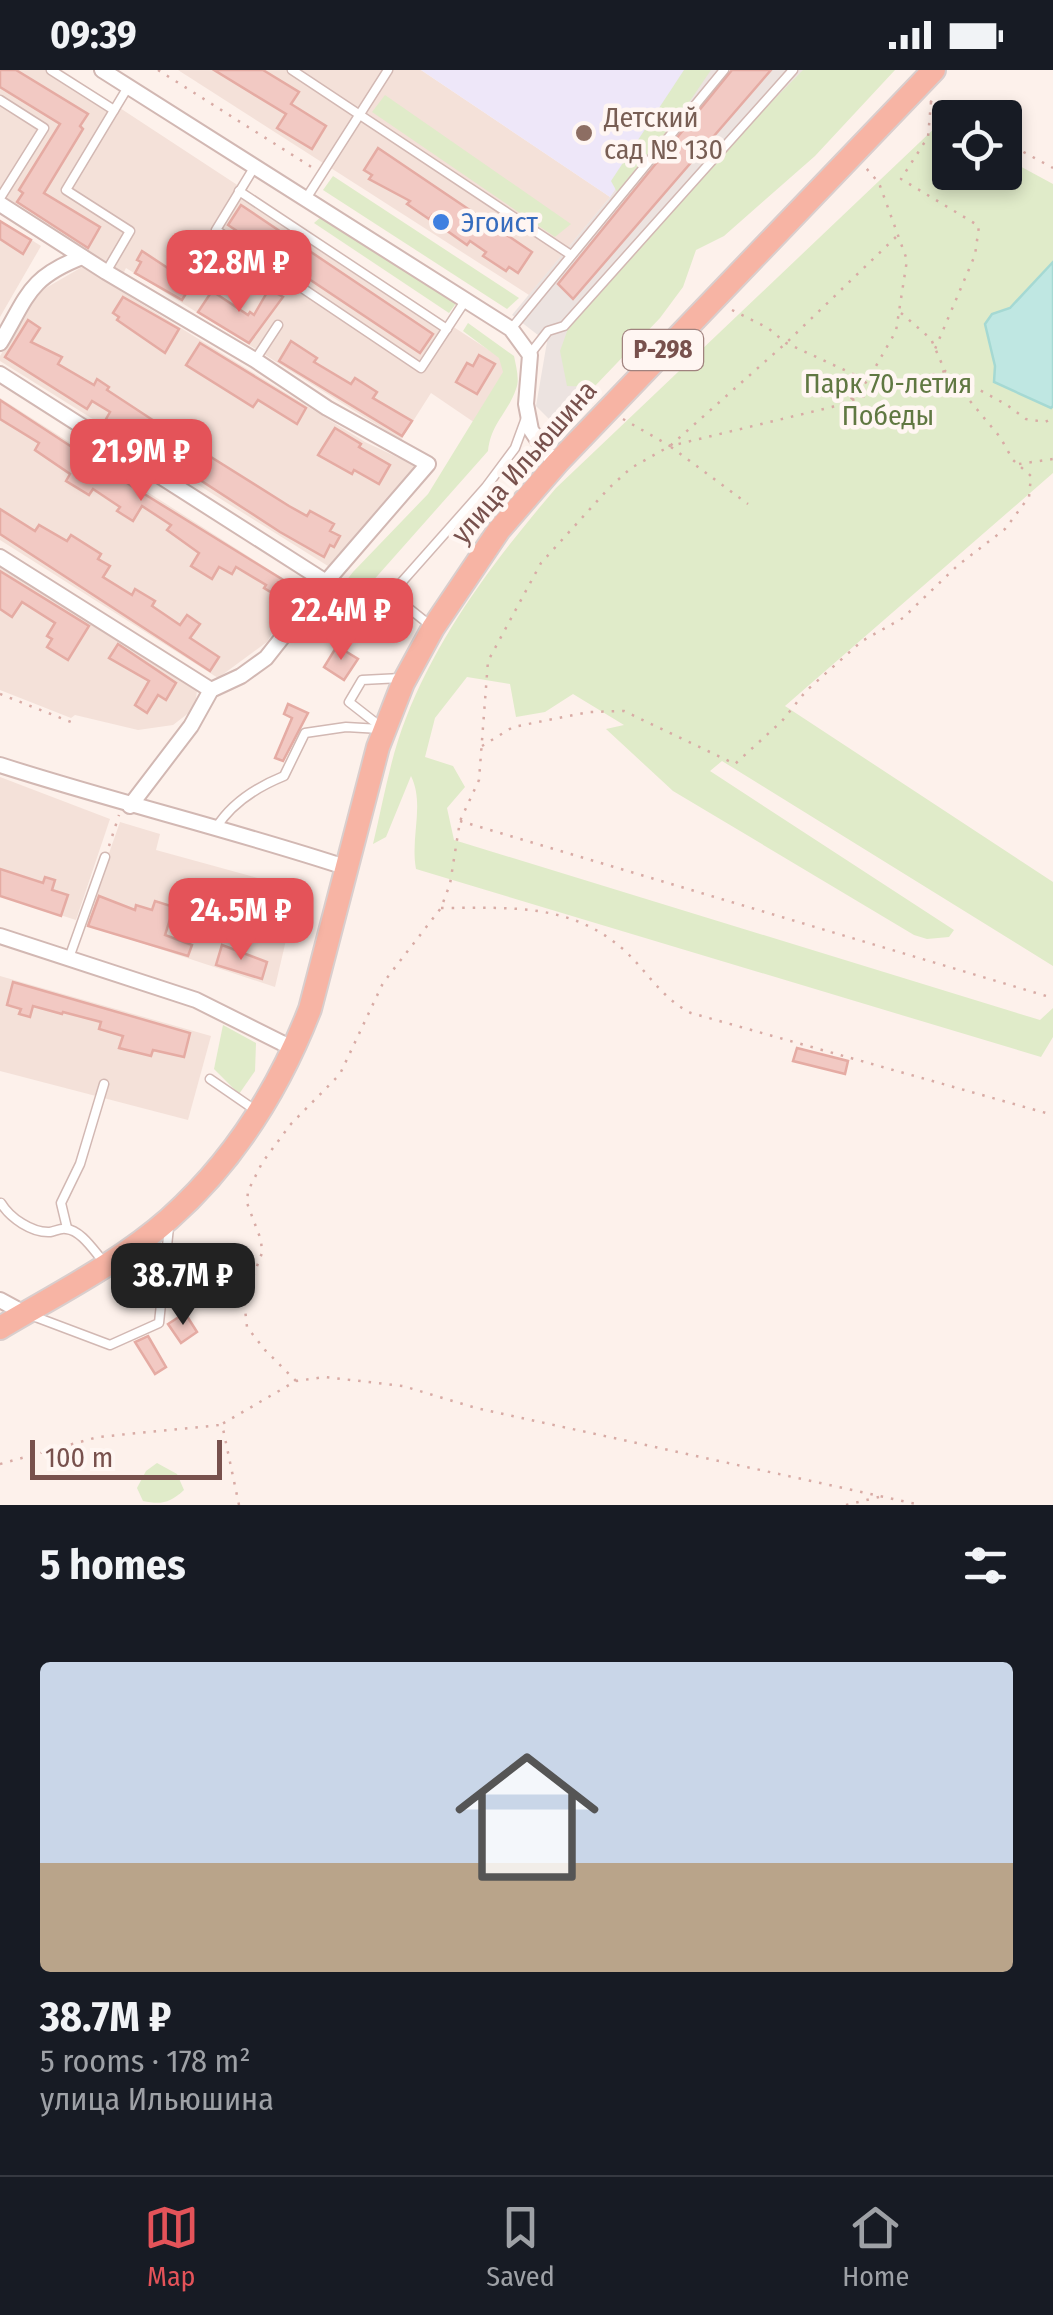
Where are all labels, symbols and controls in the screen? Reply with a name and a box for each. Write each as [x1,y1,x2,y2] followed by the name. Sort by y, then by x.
[50,12,137,58] text: 09:39
[932,100,1022,190] map controls
[932,100,1022,190] button: locate
[603,101,723,166] place label: Детский сад № 130
[573,122,595,144] marker: Детский сад № 130
[461,206,538,239] place label: Эгоист
[430,211,452,233] marker: Эгоист
[147,230,331,315] pin: 32.8M ₽
[189,243,289,281] text: 32.8M ₽
[623,330,703,370] road number: Р-298
[804,367,972,432] park label: Парк 70-летия Победы
[444,374,604,550] street label: улица Ильюшина
[49,419,233,504] pin: 21.9M ₽
[92,432,190,470] text: 21.9M ₽
[249,578,433,663] pin: 22.4M ₽
[291,591,391,629] text: 22.4M ₽
[149,878,333,963] pin: 24.5M ₽
[191,891,292,929] text: 24.5M ₽
[91,1243,275,1328] pin: 38.7M ₽
[133,1256,233,1294] text: 38.7M ₽
[30,1435,222,1480] scale bar
[45,1441,113,1474] text: 100 m
[958,1538,1013,1593] icon: filters
[40,1540,186,1590] text: 5 homes
[437,1727,617,1907] icon: home
[40,1992,171,2042] text: 38.7M ₽
[40,2042,251,2080] text: 5 rooms · 178 m²
[40,2080,274,2118] text: улица Ильюшина
[144,2200,199,2293] tab: Map
[486,2200,555,2293] tab: Saved
[842,2200,909,2293] tab: Home

